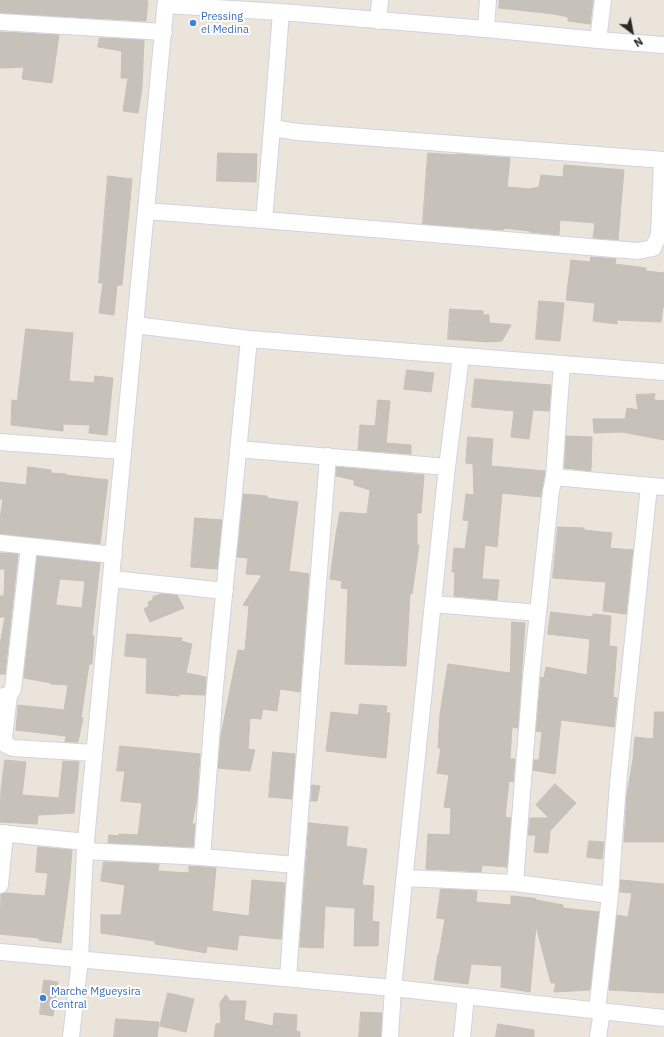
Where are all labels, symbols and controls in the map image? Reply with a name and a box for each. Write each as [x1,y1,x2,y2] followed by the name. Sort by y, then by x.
[201,10,249,36] place label: Pressing el Medina
[612,12,652,52] north arrow
[188,18,198,28] marker: Pressing el Medina
[631,34,645,50] text: N
[51,985,141,1011] place label: Marche Mgueysira Central
[38,993,48,1003] marker: Marche Mgueysira Central

